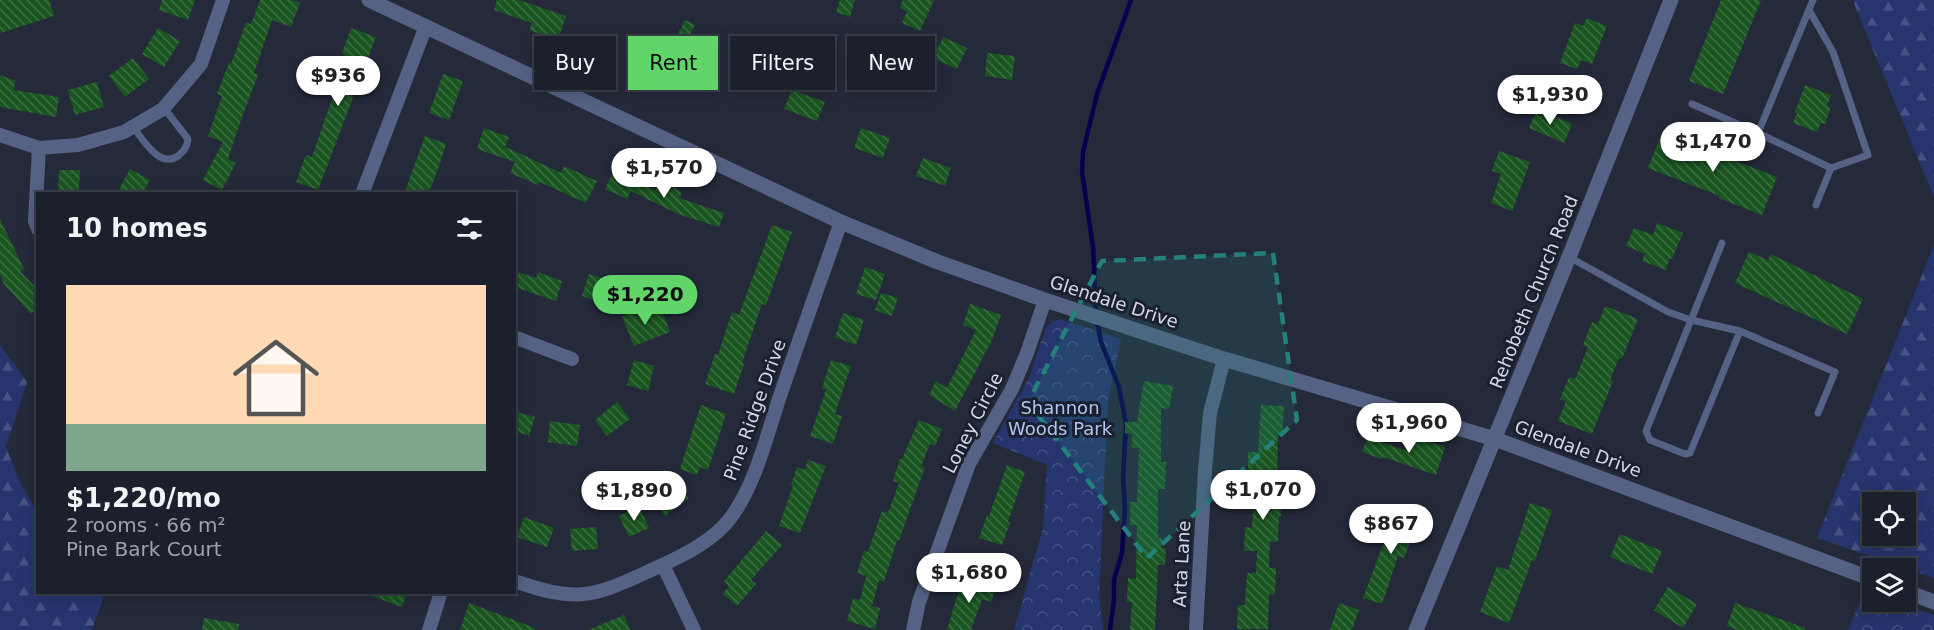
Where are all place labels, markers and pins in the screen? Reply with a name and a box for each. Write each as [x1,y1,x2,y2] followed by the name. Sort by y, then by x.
[302,56,374,107] pin: $936
[1501,75,1599,126] pin: $1,930
[1664,122,1762,173] pin: $1,470
[615,148,713,199] pin: $1,570
[596,275,694,326] pin: $1,220
[1360,403,1458,454] pin: $1,960
[1214,470,1312,521] pin: $1,070
[585,471,683,522] pin: $1,890
[1355,504,1427,555] pin: $867
[920,553,1018,604] pin: $1,680

